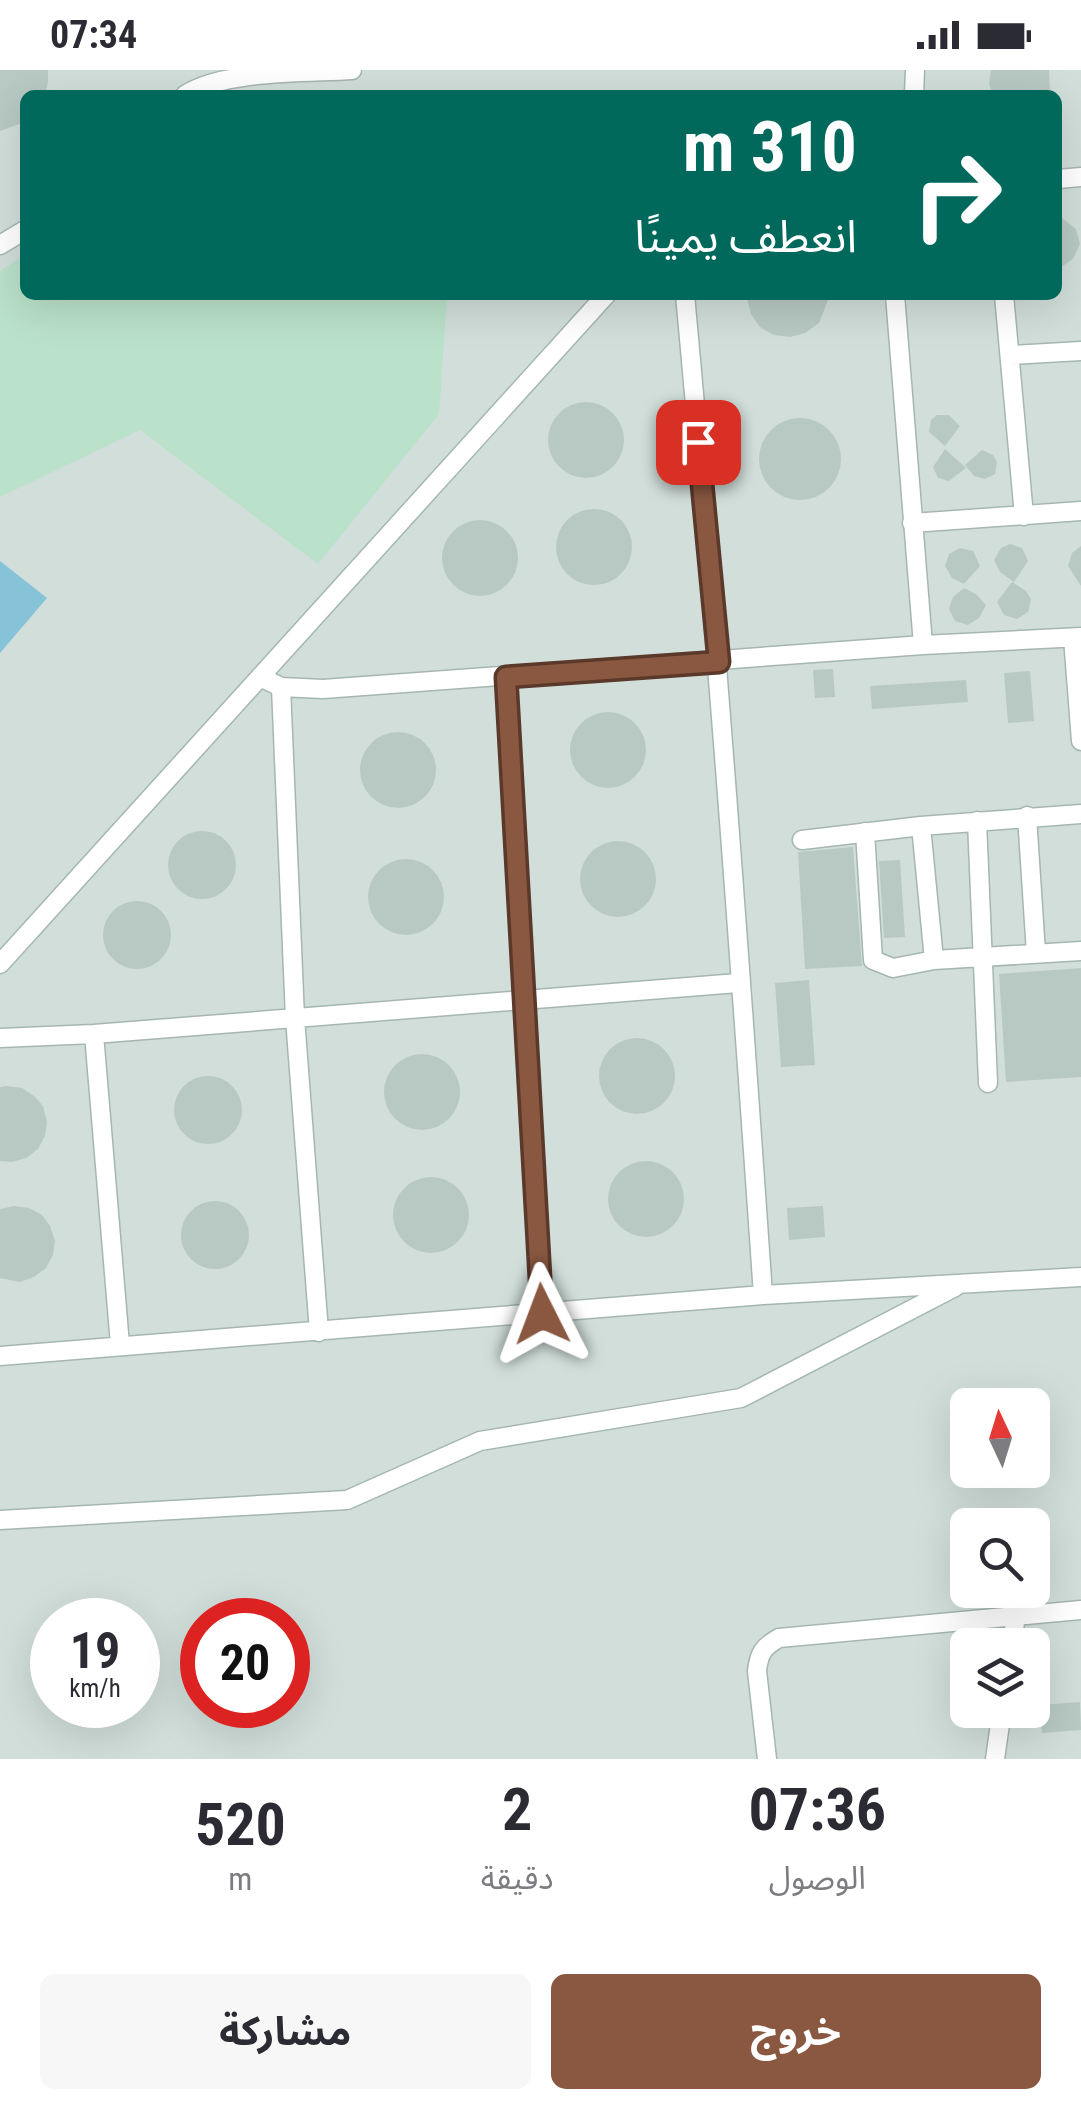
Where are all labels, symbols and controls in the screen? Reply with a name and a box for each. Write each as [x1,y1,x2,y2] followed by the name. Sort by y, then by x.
[50,13,137,57] text: 07:34
[683,106,857,188] text: 310 m
[892,130,1022,260] icon: right
[634,210,857,263] text: انعطف يمينًا
[656,400,741,485] pin
[671,415,726,470] icon: arrive
[490,1262,594,1366] position arrow
[950,1388,1050,1488] north arrow
[950,1388,1050,1728] map controls
[950,1508,1050,1608] button: search
[180,1598,310,1728] speed limit sign: 20
[70,1622,120,1680] text: 19
[950,1628,1050,1728] button: layers
[69,1674,121,1703] text: km/h
[502,1774,532,1845] text: 2
[748,1774,886,1845] text: 07:36
[195,1789,286,1860] text: 520
[481,1859,554,1897] text: دقيقة
[769,1859,866,1897] text: الوصول
[228,1860,252,1898] text: m
[40,1974,531,2089] button: مشاركة
[551,1974,1041,2089] button: خروج

